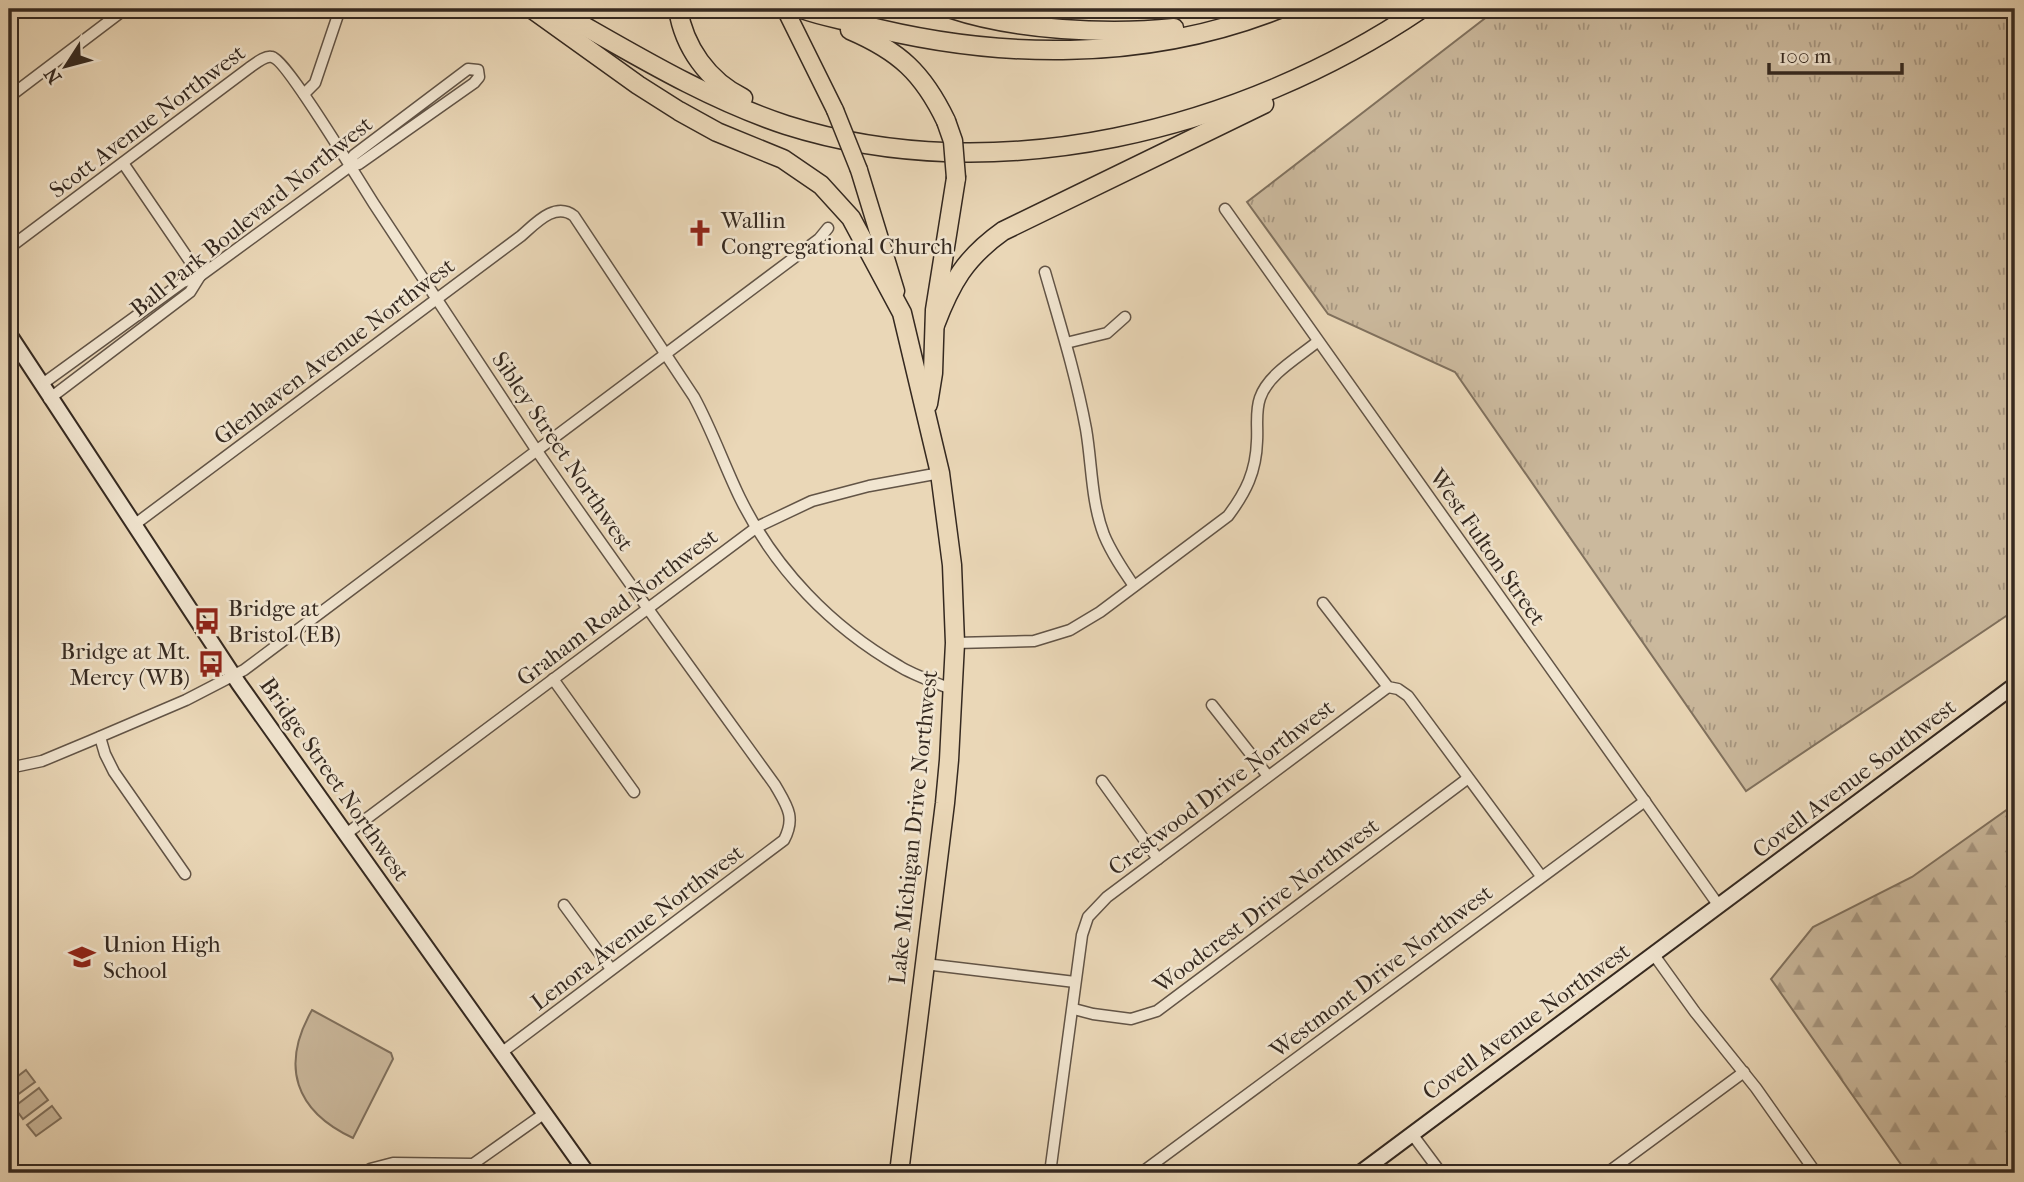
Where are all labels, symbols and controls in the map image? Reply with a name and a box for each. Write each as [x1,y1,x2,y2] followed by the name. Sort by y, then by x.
[32,32,102,102] north arrow
[1769,32,1902,76] scale bar
[44,38,250,204] street label: Scott Avenue Northwest
[1779,44,1832,68] text: 100 m
[125,110,378,322] street label: Ball Park Boulevard Northwest
[720,207,953,260] place label: Wallin Congregational Church
[685,218,715,248] church icon: Wallin Congregational Church
[209,252,460,451] street label: Glenhaven Avenue Northwest
[486,347,639,556] street label: Sibley Street Northwest
[1423,463,1552,631] street label: West Fulton Street
[512,523,723,692] street label: Graham Road Northwest
[228,595,341,648] place label: Bridge at Bristol (EB)
[192,606,222,636] bus stop icon: Bridge at Bristol (EB)
[60,638,190,691] place label: Bridge at Mt. Mercy (WB)
[196,649,226,679] bus stop icon: Bridge at Mt. Mercy (WB)
[884,669,943,986] street label: Lake Michigan Drive Northwest
[254,672,415,886] street label: Bridge Street Northwest
[1747,693,1961,864] street label: Covell Avenue Southwest
[1103,694,1339,881] street label: Crestwood Drive Northwest
[1148,812,1384,999] street label: Woodcrest Drive Northwest
[526,839,749,1016] street label: Lenora Avenue Northwest
[1264,879,1498,1064] street label: Westmont Drive Northwest
[103,931,221,984] place label: Union High School
[1417,937,1635,1106] street label: Covell Avenue Northwest
[67,942,97,972] school or university icon: Union High School

